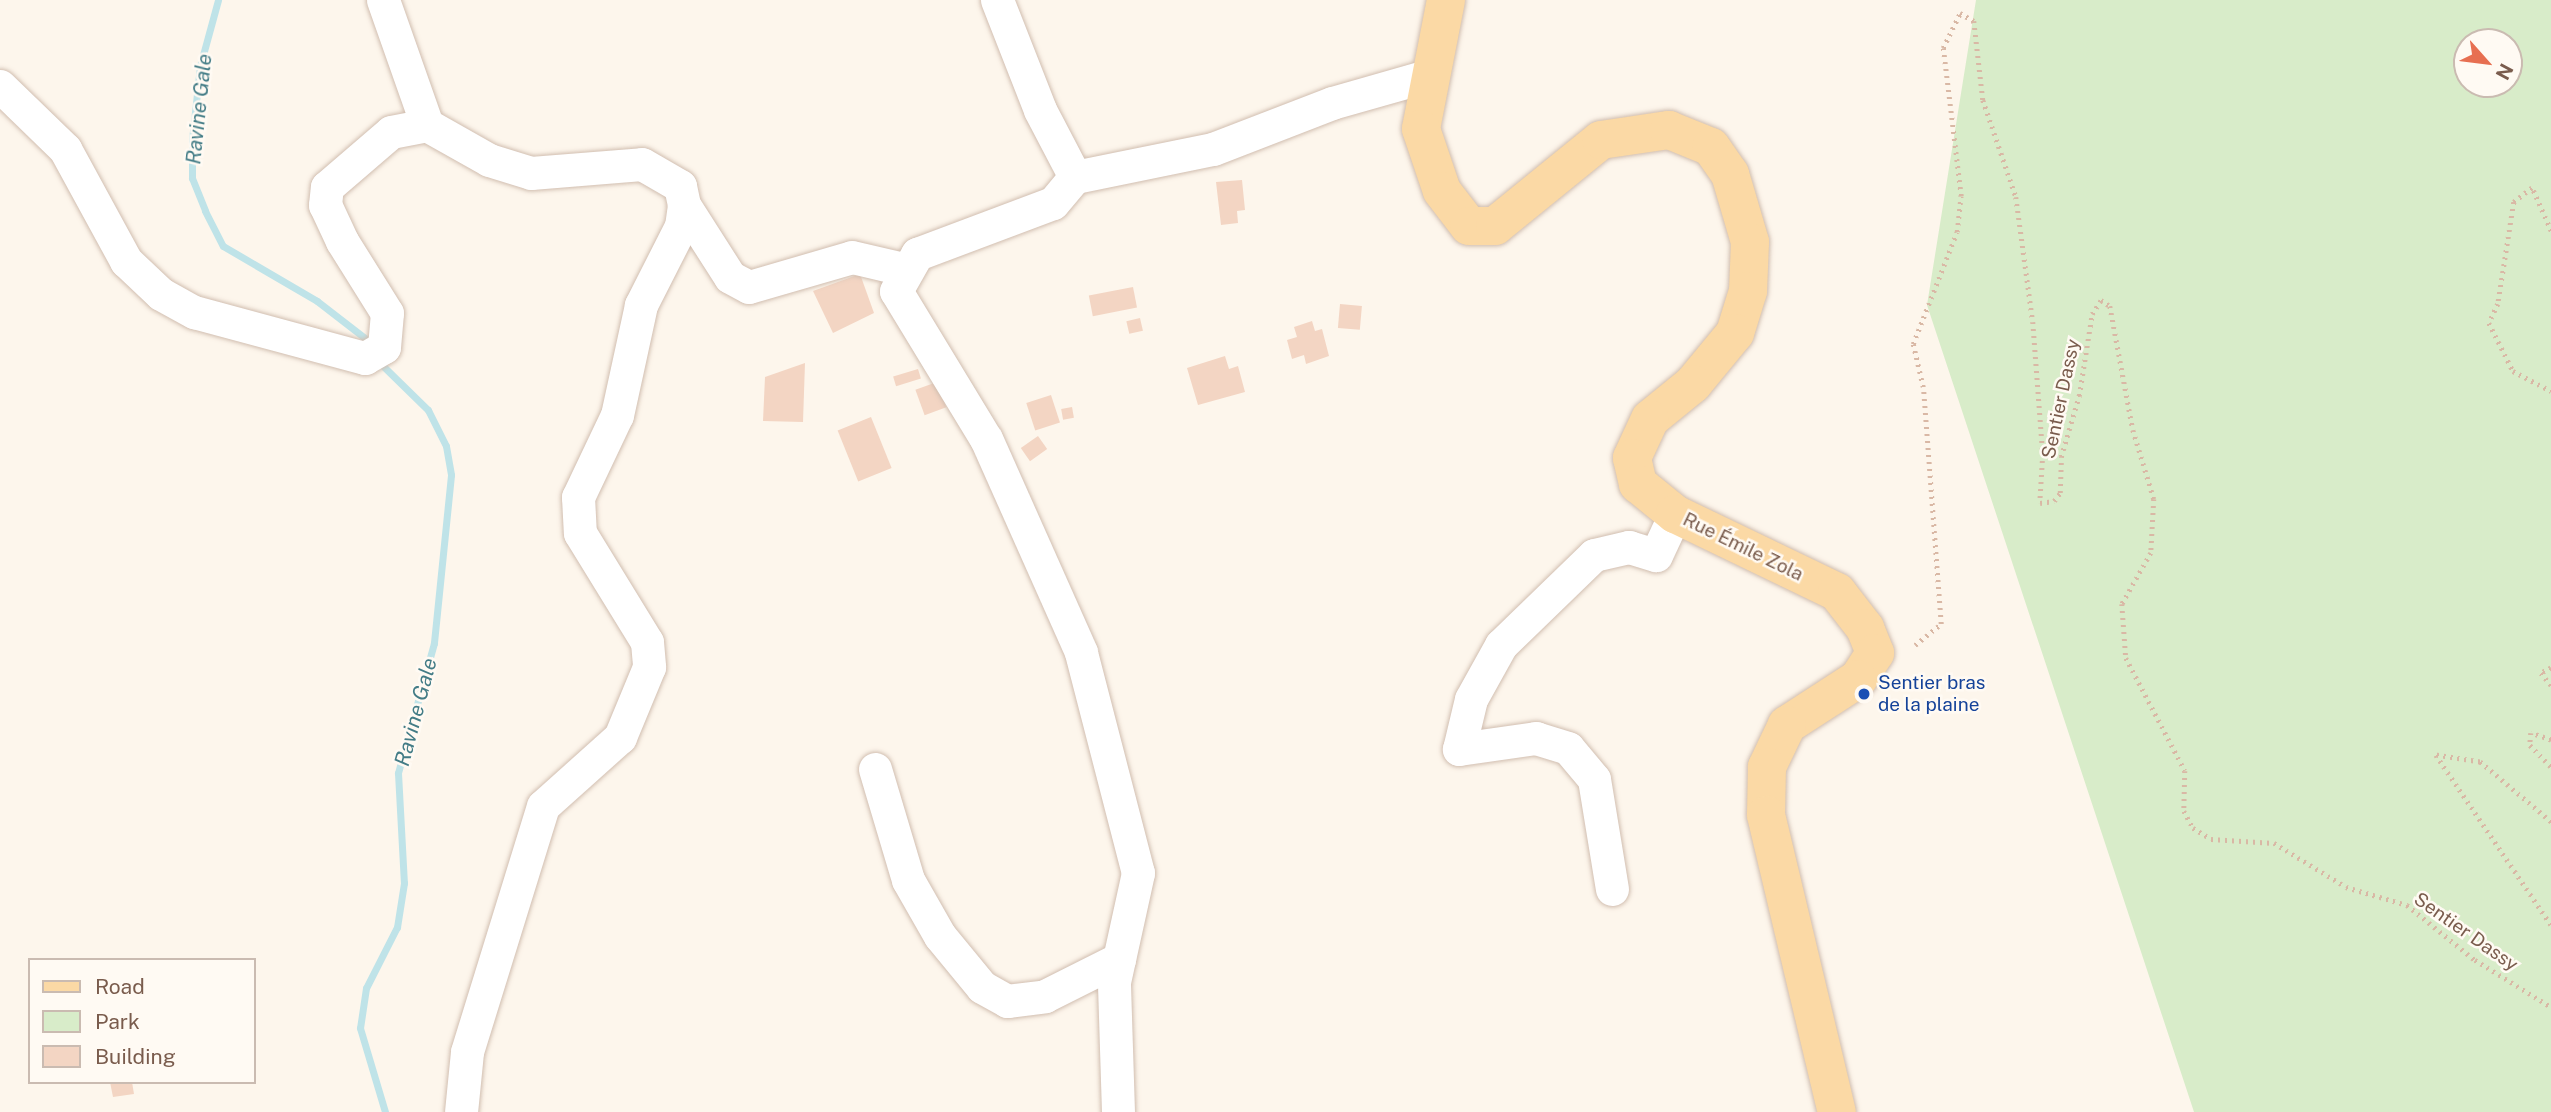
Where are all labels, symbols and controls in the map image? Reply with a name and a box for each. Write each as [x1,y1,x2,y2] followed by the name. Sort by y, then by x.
[2453,28,2523,98] north arrow
[181,52,217,166] water label: Ravine Gale
[2492,60,2518,84] text: N
[2037,337,2085,461] street label: Sentier Dassy
[1679,508,1807,586] street label: Rue Émile Zola
[389,655,443,769] water label: Ravine Gale
[1878,672,1985,716] place label: Sentier bras de la plaine
[1856,686,1872,702] marker: Sentier bras de la plaine
[2410,888,2522,976] street label: Sentier Dassy
[28,958,256,1084] legend
[95,974,145,999] text: Road
[95,1009,140,1034] text: Park
[95,1044,176,1069] text: Building

